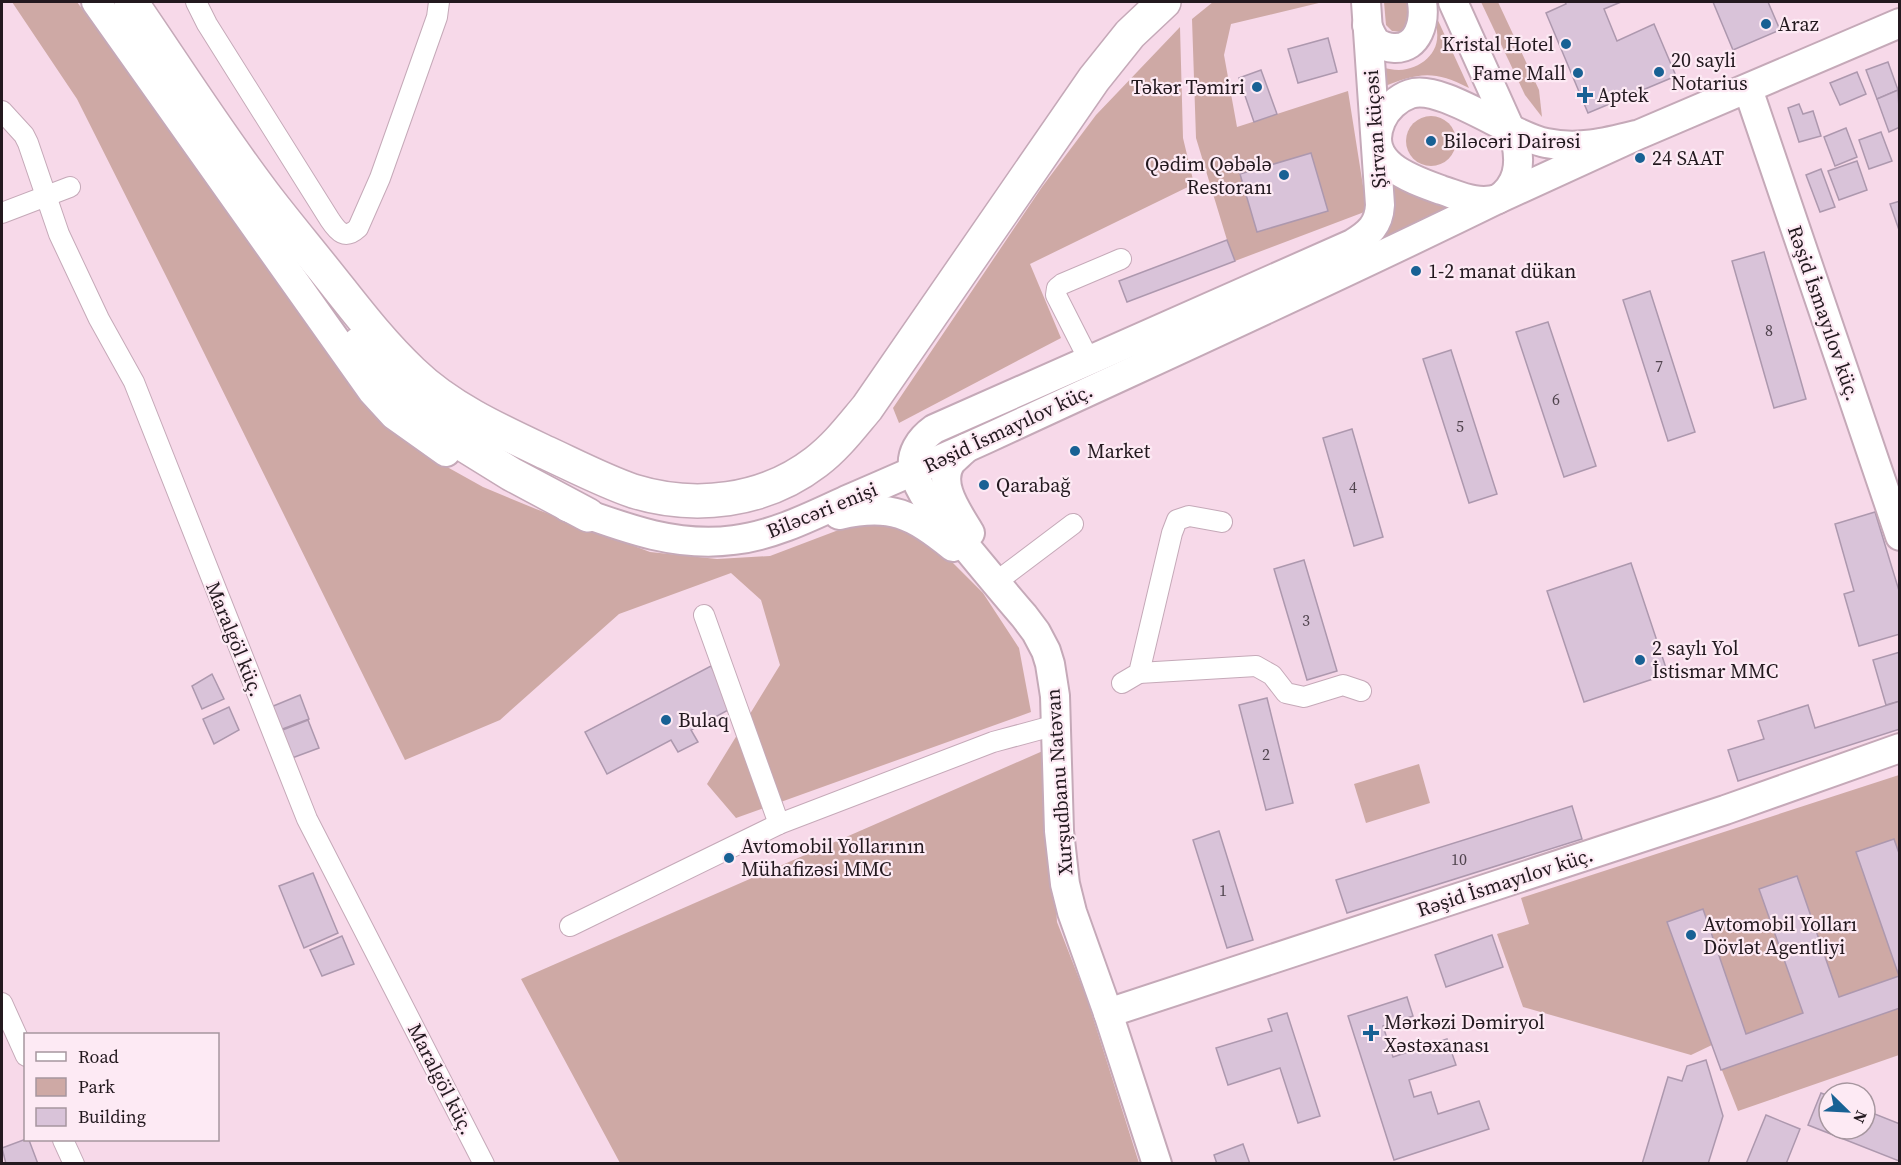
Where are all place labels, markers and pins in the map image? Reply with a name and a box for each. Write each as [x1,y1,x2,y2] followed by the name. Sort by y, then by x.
[1778,10,1819,38] place label: Araz
[1759,17,1773,31] marker: Araz
[1442,30,1554,58] place label: Kristal Hotel
[1559,37,1573,51] marker: Kristal Hotel
[1671,46,1748,97] place label: 20 sayli Notarius
[1473,59,1566,87] place label: Fame Mall
[1652,65,1666,79] marker: 20 sayli Notarius
[1571,66,1585,80] marker: Fame Mall
[1131,73,1245,101] place label: Təkər Təmiri
[1250,80,1264,94] marker: Təkər Təmiri
[1597,81,1649,109] place label: Aptek
[1578,88,1592,102] marker: Aptek
[1443,127,1581,155] place label: Biləcəri Dairəsi
[1424,134,1438,148] marker: Biləcəri Dairəsi
[1652,144,1724,172] place label: 24 SAAT
[1145,150,1272,201] place label: Qədim Qəbələ Restoranı
[1633,151,1647,165] marker: 24 SAAT
[1277,168,1291,182] marker: Qədim Qəbələ Restoranı
[1428,257,1576,285] place label: 1-2 manat dükan
[1409,264,1423,278] marker: 1-2 manat dükan
[1087,437,1151,465] place label: Market
[1068,444,1082,458] marker: Market
[996,471,1071,499] place label: Qarabağ
[977,478,991,492] marker: Qarabağ
[1652,634,1778,685] place label: 2 saylı Yol İstismar MMC
[1633,653,1647,667] marker: 2 saylı Yol İstismar MMC
[678,706,730,734] place label: Bulaq
[659,713,673,727] marker: Bulaq
[741,832,925,883] place label: Avtomobil Yollarının Mühafizəsi MMC
[722,851,736,865] marker: Avtomobil Yollarının Mühafizəsi MMC
[1703,910,1857,961] place label: Avtomobil Yolları Dövlət Agentliyi
[1684,928,1698,942] marker: Avtomobil Yolları Dövlət Agentliyi
[1384,1008,1545,1059] place label: Mərkəzi Dəmiryol Xəstəxanası
[1362,1024,1380,1042] marker: Mərkəzi Dəmiryol Xəstəxanası

